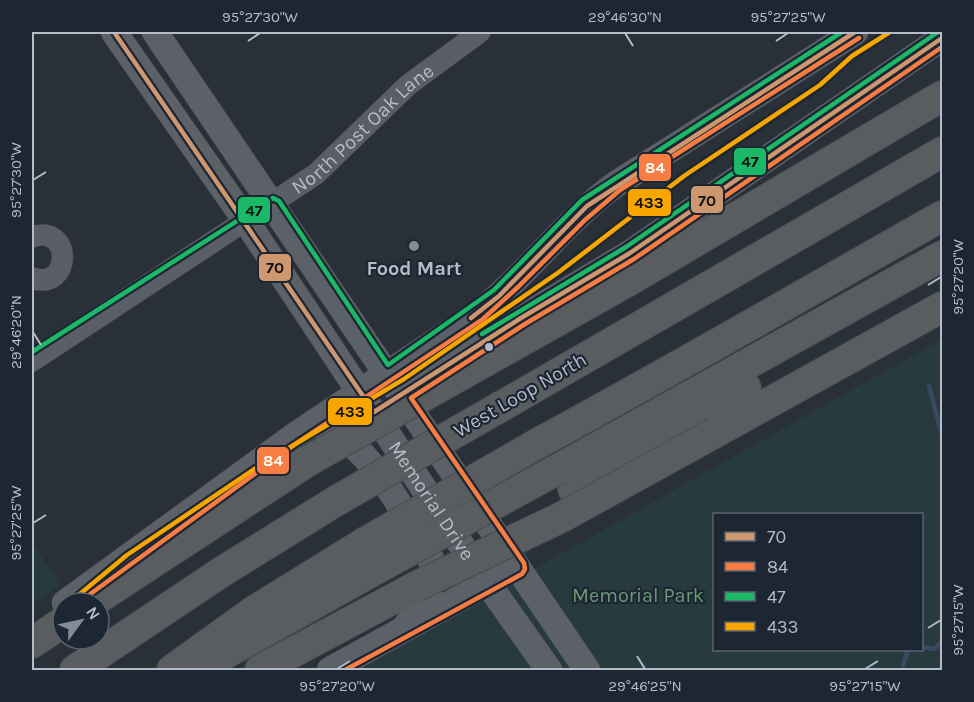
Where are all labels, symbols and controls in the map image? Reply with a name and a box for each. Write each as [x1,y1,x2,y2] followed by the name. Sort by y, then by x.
[222,8,298,26] text: 95°27'30"W
[588,8,662,26] text: 29°46'30"N
[750,8,826,26] text: 95°27'25"W
[287,59,438,198] street label: North Post Oak Lane
[7,142,25,218] text: 95°27'30"W
[733,147,767,176] line badge: 47
[741,152,759,171] text: 47
[638,153,672,182] line badge: 84
[645,158,665,177] text: 84
[690,185,724,214] line badge: 70
[627,188,672,217] line badge: 433
[698,191,716,210] text: 70
[634,193,664,212] text: 433
[237,196,271,224] line badge: 47
[245,201,263,220] text: 47
[407,239,421,253] marker: Food Mart
[949,239,967,315] text: 95°27'20"W
[258,253,292,282] line badge: 70
[366,257,462,280] place label: Food Mart
[266,258,284,277] text: 70
[7,295,25,369] text: 29°46'20"N
[483,341,495,353] unlabelled marker
[450,348,590,442] street label: West Loop North
[327,397,373,426] line badge: 433
[335,402,365,421] text: 433
[384,436,480,564] street label: Memorial Drive
[256,446,290,475] line badge: 84
[263,451,283,470] text: 84
[7,485,25,561] text: 95°27'25"W
[713,513,923,651] legend
[767,526,786,548] text: 70
[767,556,788,578] text: 84
[572,584,704,607] park label: Memorial Park
[949,584,967,656] text: 95°27'15"W
[767,586,786,608] text: 47
[51,591,111,651] north arrow
[82,603,104,623] text: N
[767,616,798,638] text: 433
[299,677,375,695] text: 95°27'20"W
[608,677,682,695] text: 29°46'25"N
[829,677,901,695] text: 95°27'15"W

